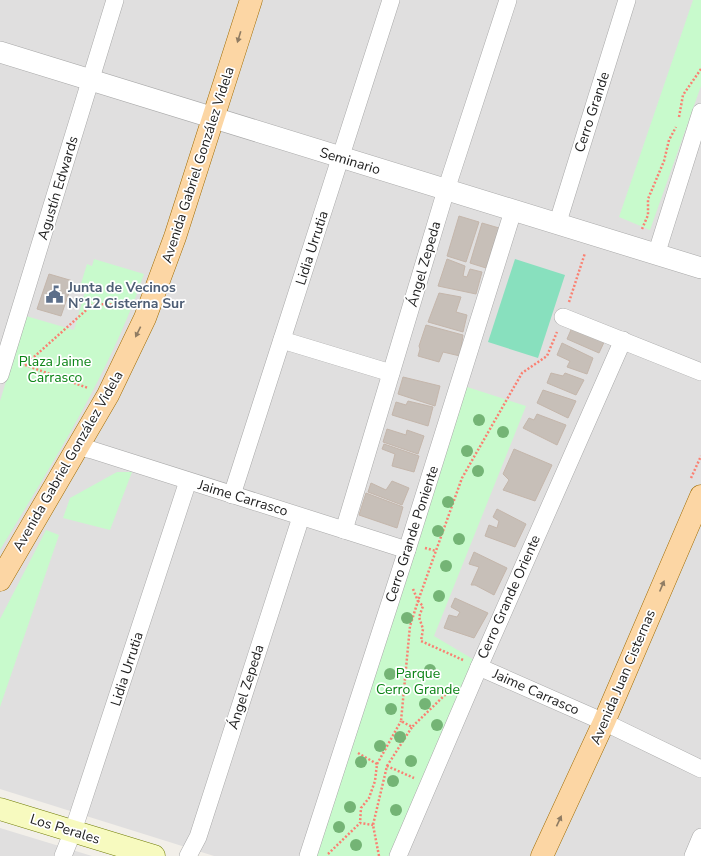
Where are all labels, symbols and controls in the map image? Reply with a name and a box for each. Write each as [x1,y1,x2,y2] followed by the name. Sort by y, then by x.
[236,32,242,44] one-way arrow
[157,64,239,266] street label: Avenida Gabriel González Videla
[570,69,614,155] street label: Cerro Grande
[33,133,83,242] street label: Agustín Edwards
[317,143,383,179] street label: Seminario
[291,208,333,288] street label: Lidia Urrutia
[403,219,445,309] street label: Ángel Zepeda
[67,278,185,313] place label: Junta de Vecinos N°12 Cisterna Sur
[45,285,65,305] public building icon: Junta de Vecinos N°12 Cisterna Sur
[135,327,142,338] one-way arrow
[19,352,91,387] park label: Plaza Jaime Carrasco
[8,367,128,555] street label: Avenida Gabriel González Videla
[381,463,443,605] street label: Cerro Grande Poniente
[195,475,290,521] street label: Jaime Carrasco
[473,532,545,662] street label: Cerro Grande Oriente
[659,581,665,592] one-way arrow
[586,606,660,747] street label: Avenida Juan Cisternas
[106,629,148,709] street label: Lidia Urrutia
[223,642,269,732] street label: Ángel Zepeda
[376,664,460,699] park label: Parque Cerro Grande
[489,664,583,720] street label: Jaime Carrasco
[28,809,103,849] street label: Los Perales
[556,815,562,826] one-way arrow

